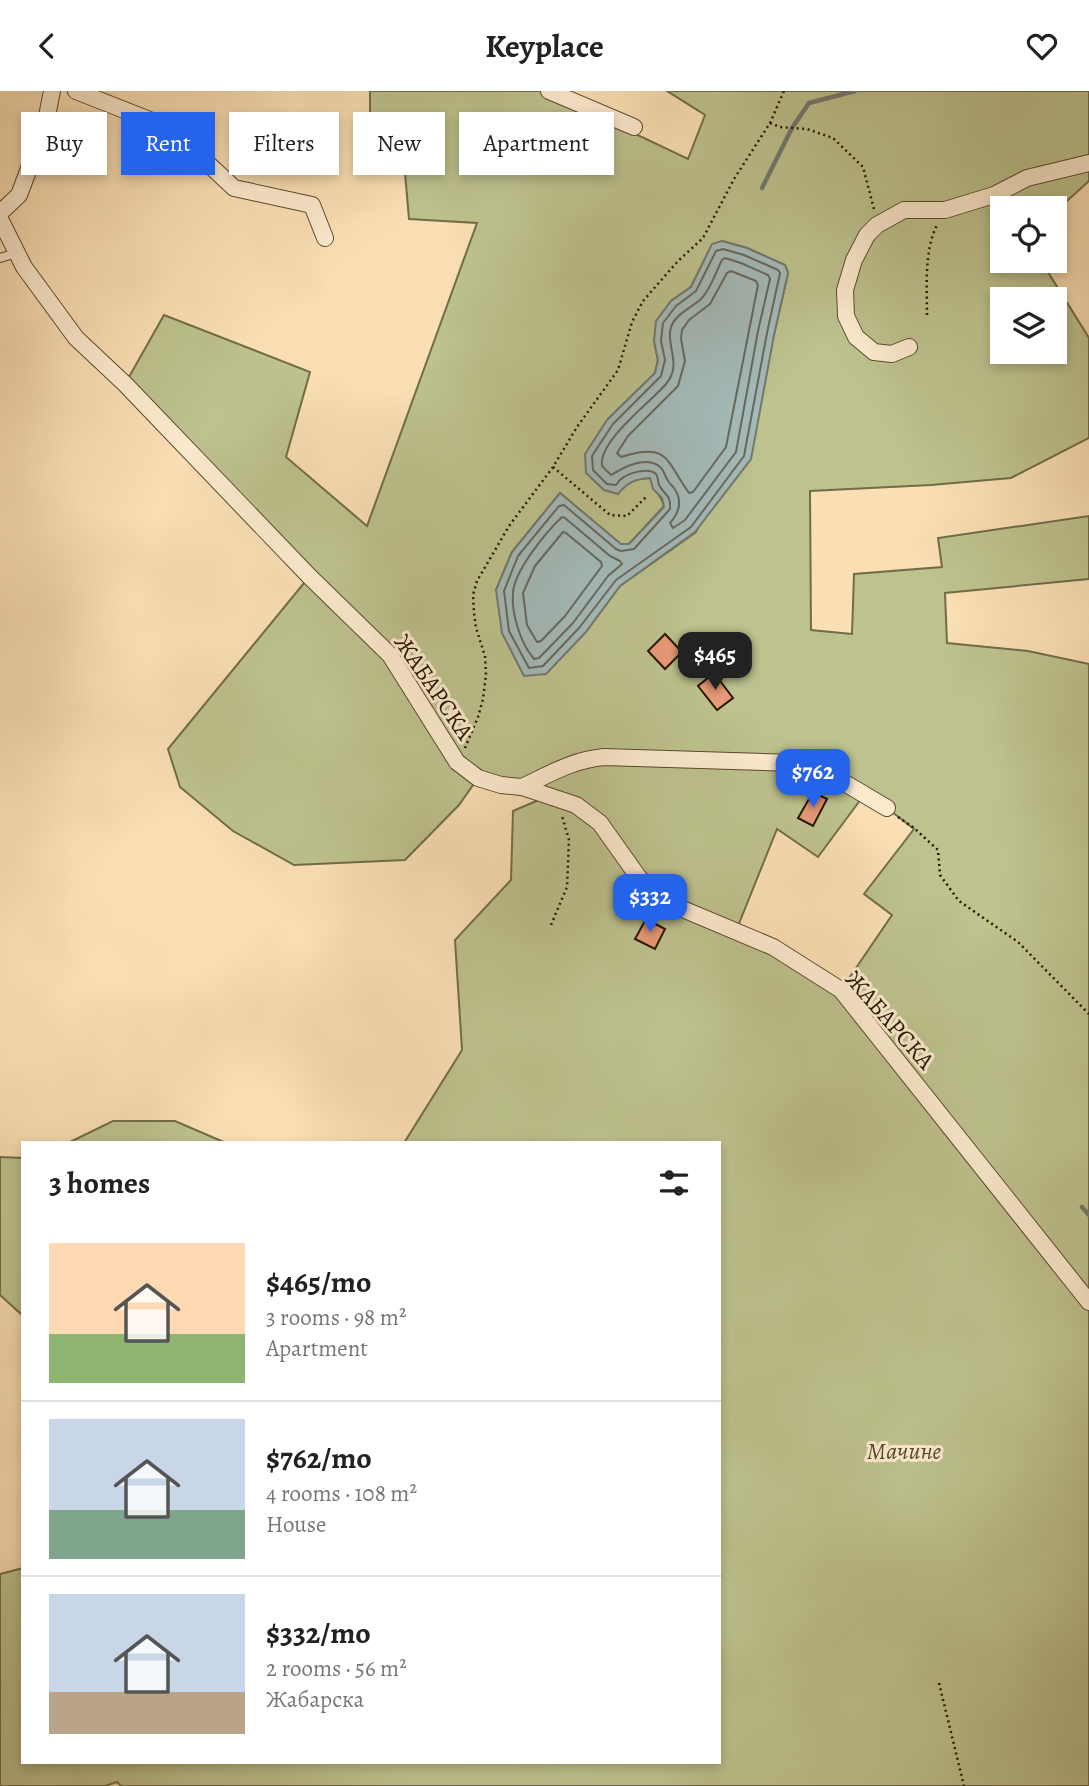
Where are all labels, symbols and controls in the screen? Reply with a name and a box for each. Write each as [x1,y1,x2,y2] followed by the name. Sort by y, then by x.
[485,24,604,68] text: Keyplace
[28,27,66,65] icon: back
[1023,27,1061,65] icon: heart
[21,112,107,175] chip: Buy
[121,112,215,175] chip: Rent
[229,112,339,175] chip: Filters
[353,112,445,175] chip: New
[459,112,614,175] chip: Apartment
[990,196,1067,364] map controls
[990,196,1067,273] button: locate
[990,287,1067,364] button: layers
[387,628,482,747] street label: ЖАБАРСКА
[674,633,756,692] pin: $465
[694,639,736,670] text: $465
[772,749,854,809] pin: $762
[792,756,834,787] text: $762
[609,875,691,934] pin: $332
[629,881,671,912] text: $332
[838,964,942,1077] street label: ЖАБАРСКА
[49,1163,150,1203] text: 3 homes
[655,1164,693,1202] icon: filters
[266,1262,371,1302] text: $465/mo
[105,1271,189,1355] icon: home
[266,1302,407,1333] text: 3 rooms · 98 m²
[266,1333,368,1364] text: Apartment
[867,1435,942,1467] park label: Мачине
[266,1438,372,1478] text: $762/mo
[105,1447,189,1531] icon: home
[266,1478,417,1509] text: 4 rooms · 108 m²
[266,1509,326,1540] text: House
[266,1613,371,1653] text: $332/mo
[105,1622,189,1706] icon: home
[266,1653,407,1684] text: 2 rooms · 56 m²
[266,1684,364,1715] text: Жабарска

